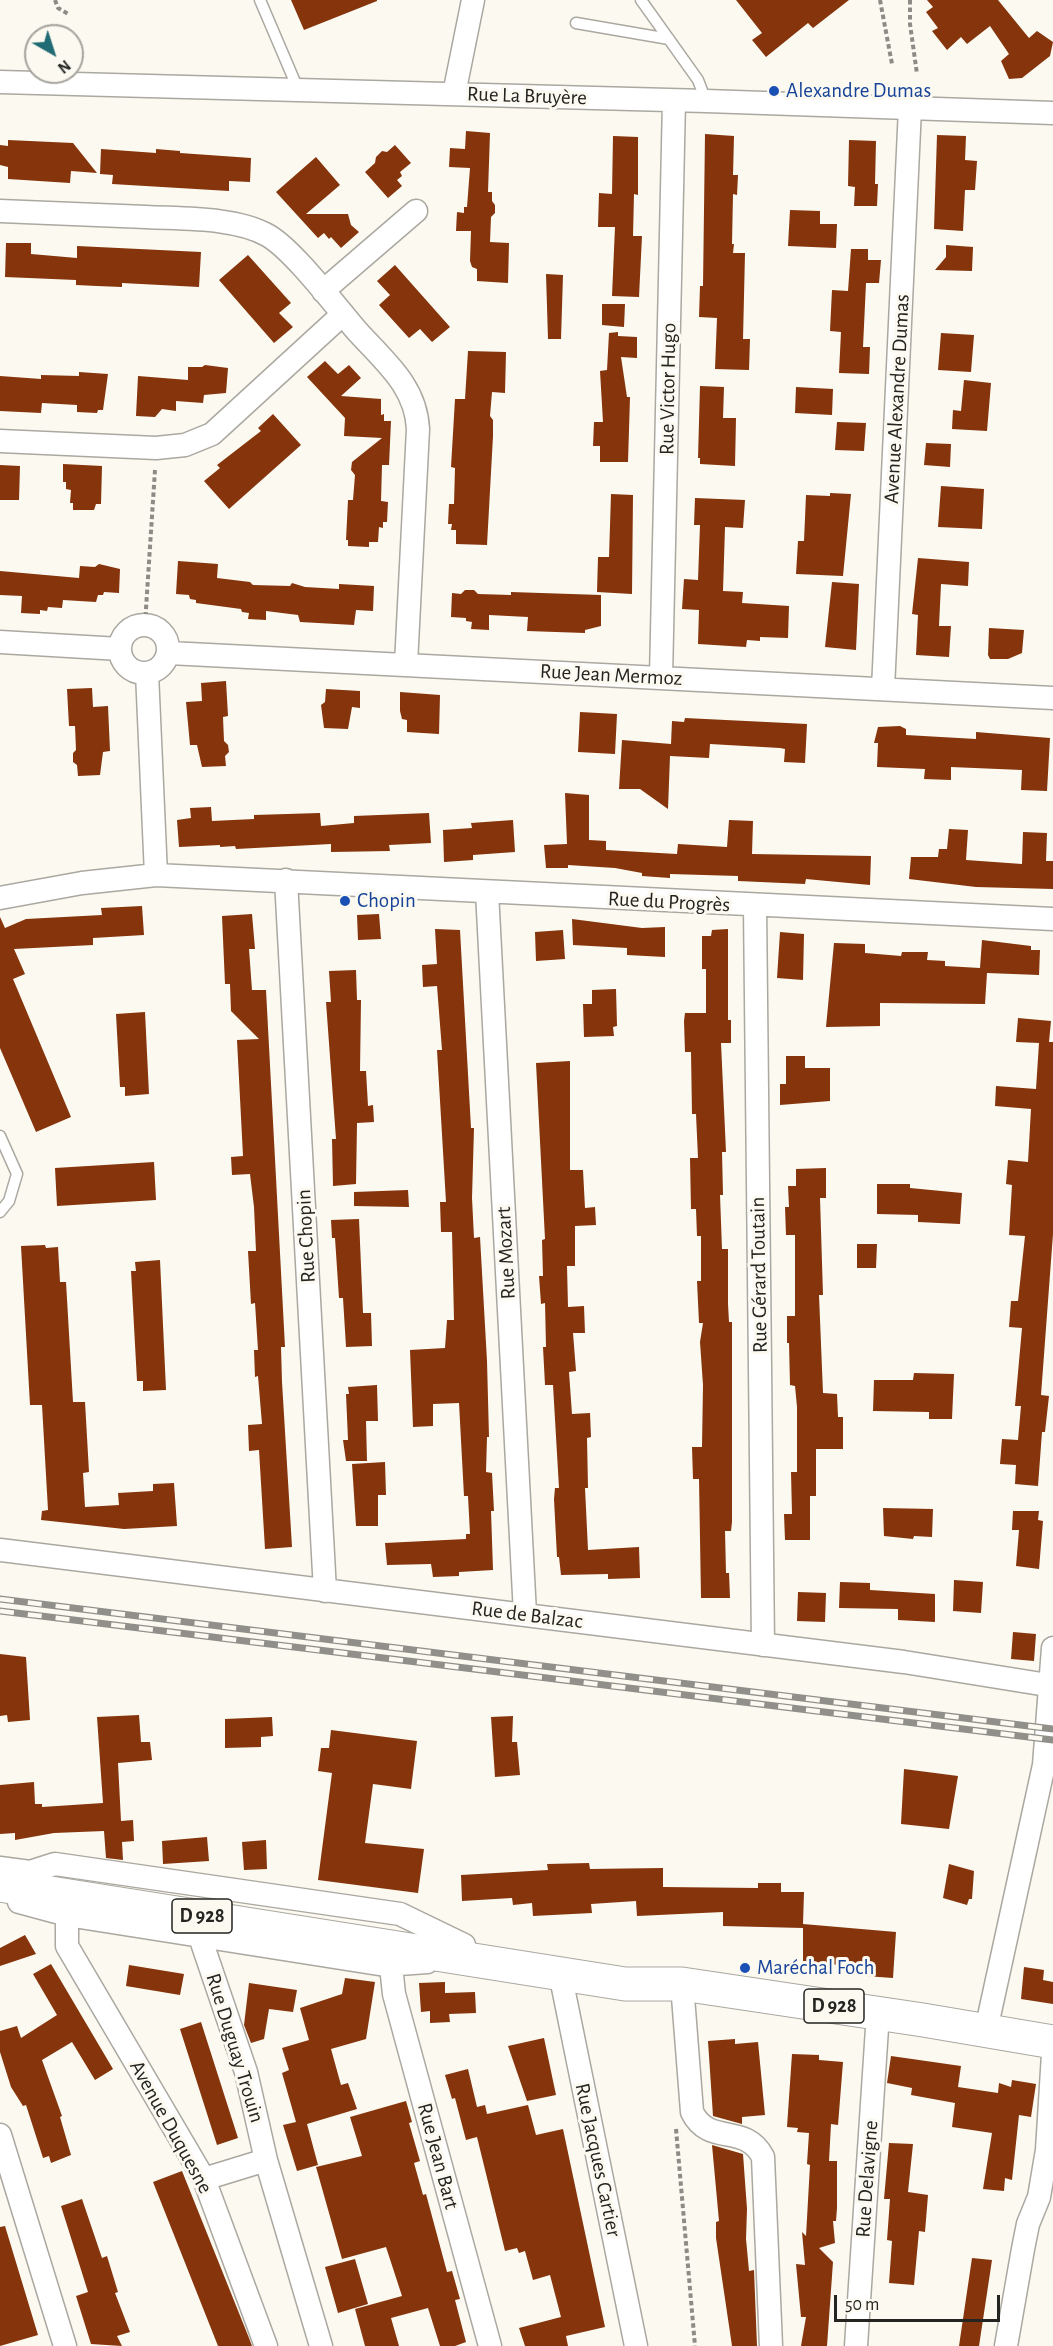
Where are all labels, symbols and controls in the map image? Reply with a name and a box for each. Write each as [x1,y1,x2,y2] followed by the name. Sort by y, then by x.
[24,24,84,84] north arrow
[55,57,73,76] text: N
[786,78,931,104] place label: Alexandre Dumas
[467,81,587,111] street label: Rue La Bruyère
[767,84,781,98] marker: Alexandre Dumas
[879,294,915,504] street label: Avenue Alexandre Dumas
[654,323,682,455] street label: Rue Victor Hugo
[539,659,683,691] street label: Rue Jean Mermoz
[607,886,731,918] street label: Rue du Progrès
[357,888,416,914] place label: Chopin
[338,894,352,908] marker: Chopin
[291,1188,321,1284] street label: Rue Chopin
[745,1197,773,1353] street label: Rue Gérard Toutain
[491,1206,521,1300] street label: Rue Mozart
[470,1596,584,1634] street label: Rue de Balzac
[172,1899,232,1933] road number: D 928
[757,1955,874,1981] place label: Maréchal Foch
[738,1961,752,1975] marker: Maréchal Foch
[200,1970,270,2126] street label: Rue Duguay Trouin
[804,1989,864,2023] road number: D 928
[124,2056,218,2198] street label: Avenue Duquesne
[569,2081,627,2239] street label: Rue Jacques Cartier
[412,2100,464,2212] street label: Rue Jean Bart
[850,2119,884,2239] street label: Rue Delavigne
[837,2283,1004,2321] scale bar
[845,2296,879,2314] text: 50 m

